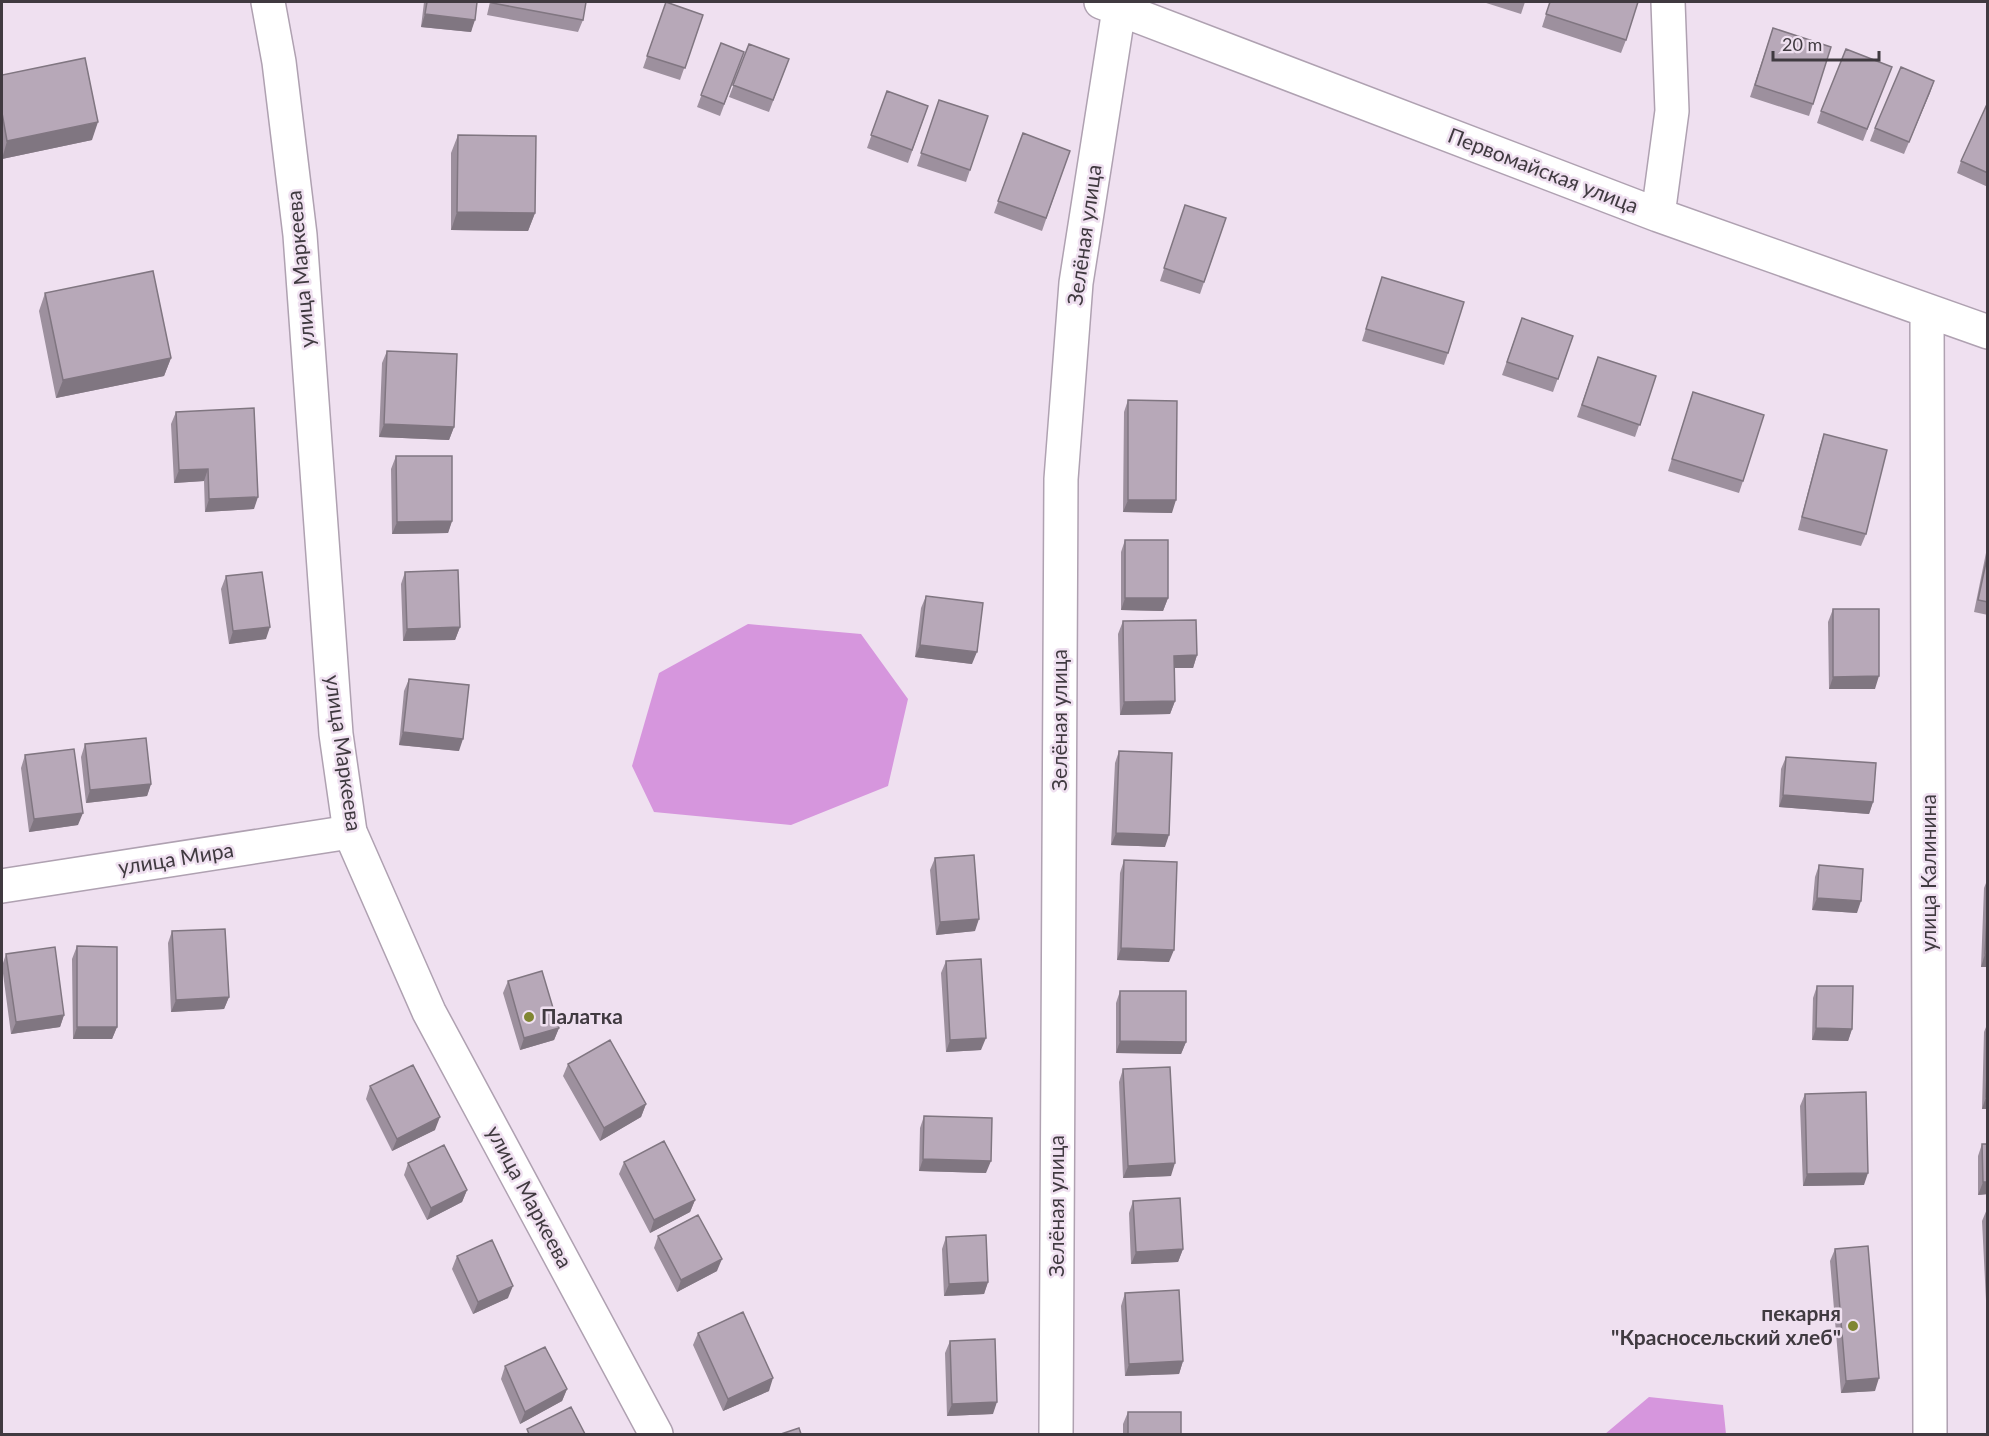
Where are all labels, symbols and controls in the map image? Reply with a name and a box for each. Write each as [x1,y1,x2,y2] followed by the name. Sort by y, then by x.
[1773,24,1880,62] scale bar
[1782,33,1822,55] text: 20 m
[1445,122,1642,217] street label: Первомайская улица
[1061,163,1106,307] street label: Зелёная улица
[280,190,319,349] street label: улица Маркеева
[1046,649,1071,791] street label: Зелёная улица
[321,673,368,833] street label: улица Маркеева
[1915,794,1940,952] street label: улица Калинина
[116,836,235,879] street label: улица Мира
[541,1003,623,1028] place label: Палатка
[522,1010,536,1024] marker: Палатка
[482,1121,578,1272] street label: улица Маркеева
[1043,1135,1068,1277] street label: Зелёная улица
[1611,1300,1841,1349] place label: пекарня "Красносельский хлеб"
[1846,1319,1860,1333] marker: пекарня "Красносельский хлеб"

